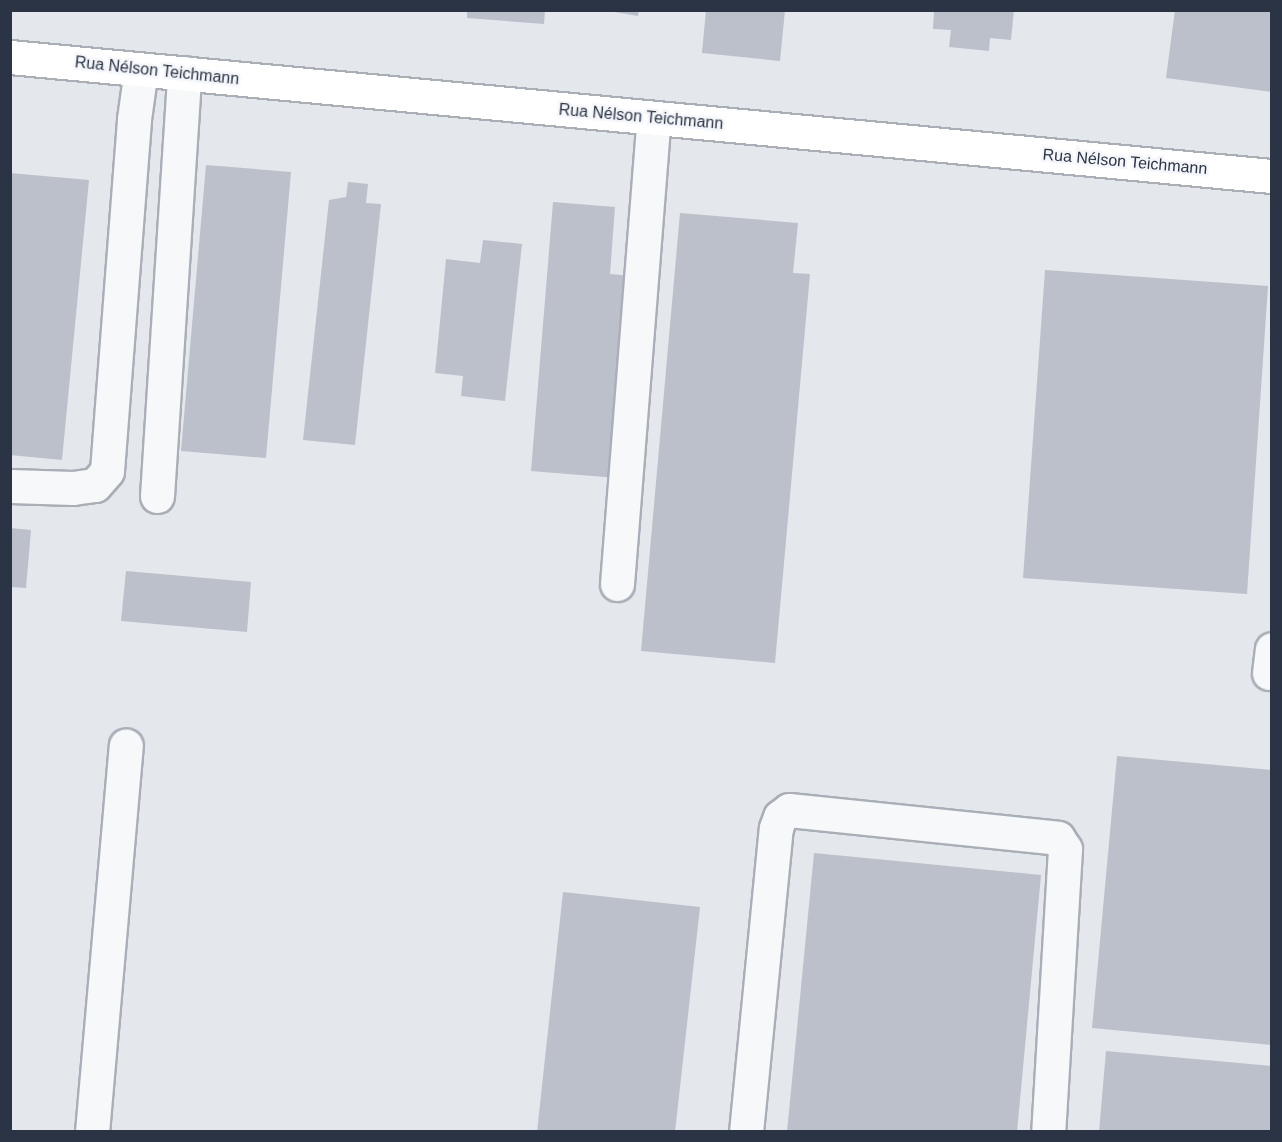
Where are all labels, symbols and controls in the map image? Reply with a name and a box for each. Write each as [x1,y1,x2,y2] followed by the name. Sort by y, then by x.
[74,53,240,89] street label: Rua Nélson Teichmann
[558,100,724,134] street label: Rua Nélson Teichmann
[1042,145,1208,179] street label: Rua Nélson Teichmann

